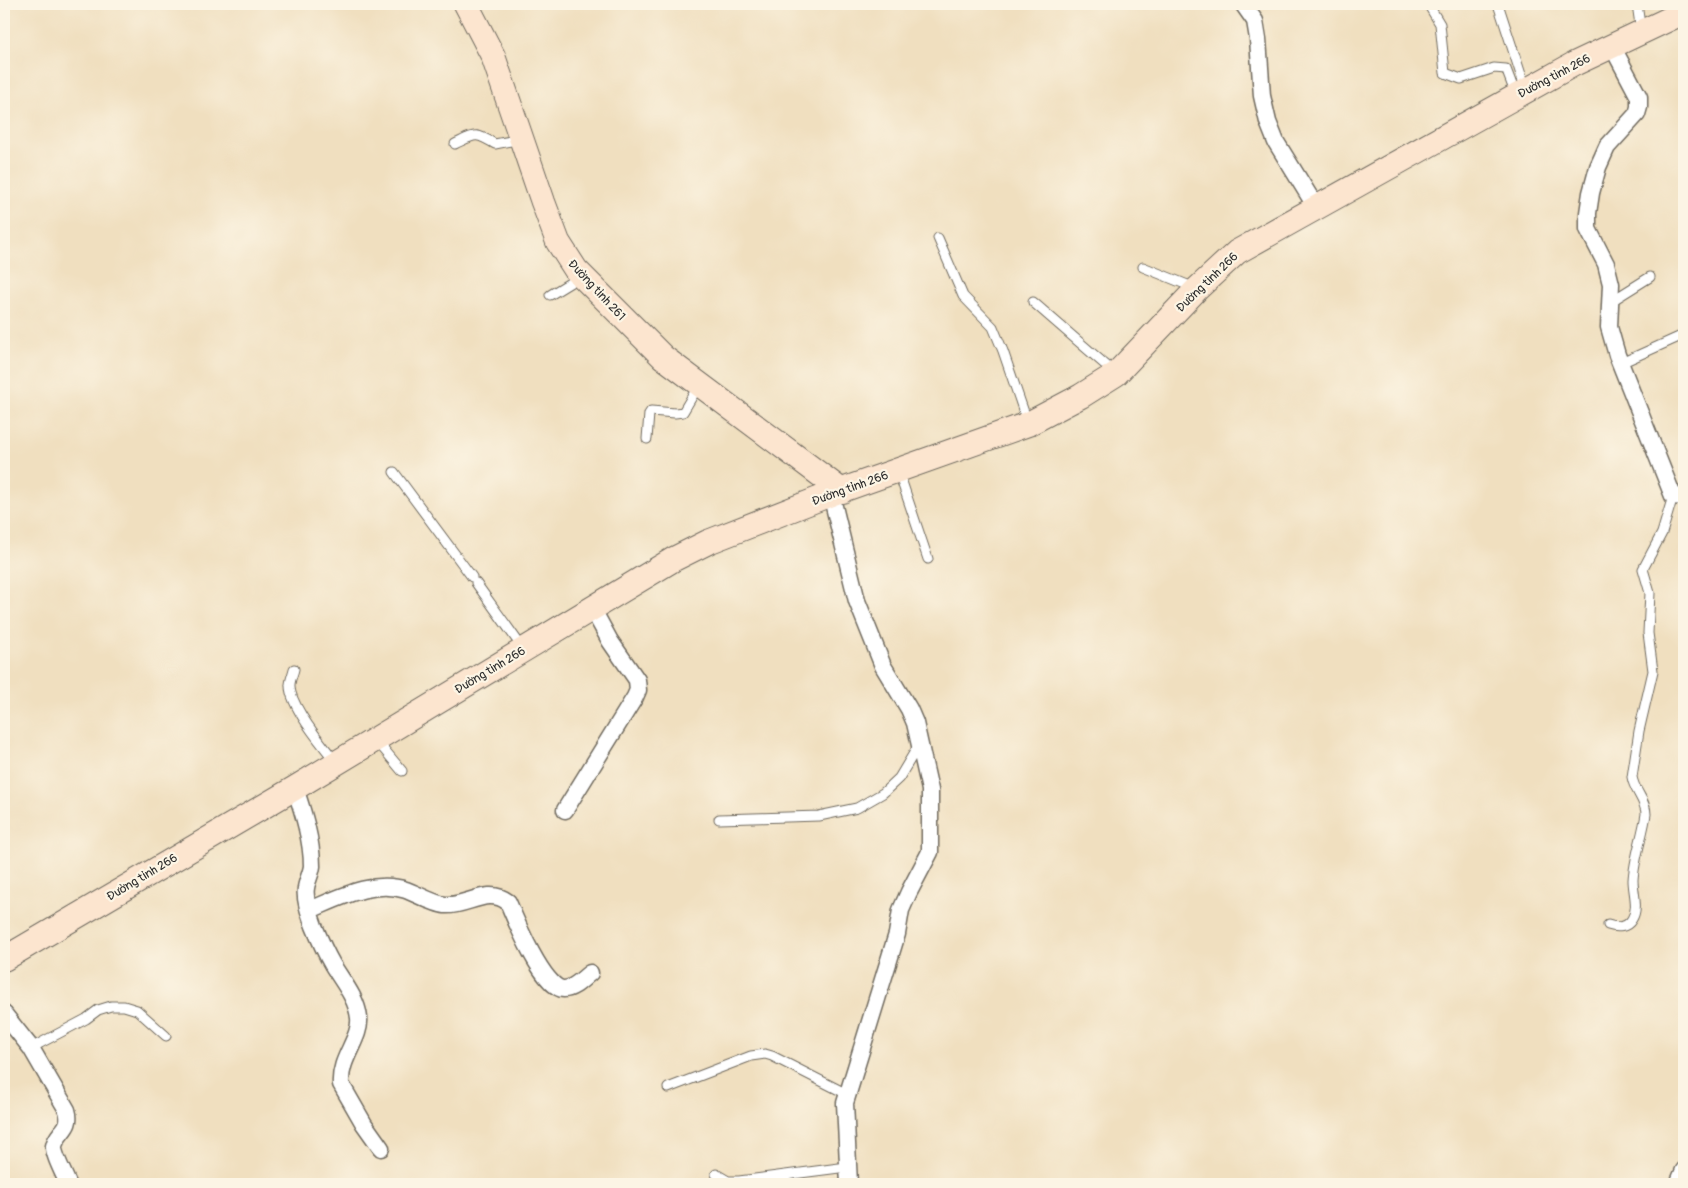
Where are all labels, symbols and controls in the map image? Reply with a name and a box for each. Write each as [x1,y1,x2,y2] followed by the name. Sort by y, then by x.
[1515,51,1593,102] street label: Đường tỉnh 266
[1173,249,1241,316] street label: Đường tỉnh 266
[565,257,629,324] street label: Đường tỉnh 261
[810,468,890,509] street label: Đường tỉnh 266
[452,643,528,697] street label: Đường tỉnh 266
[104,850,180,904] street label: Đường tỉnh 266

